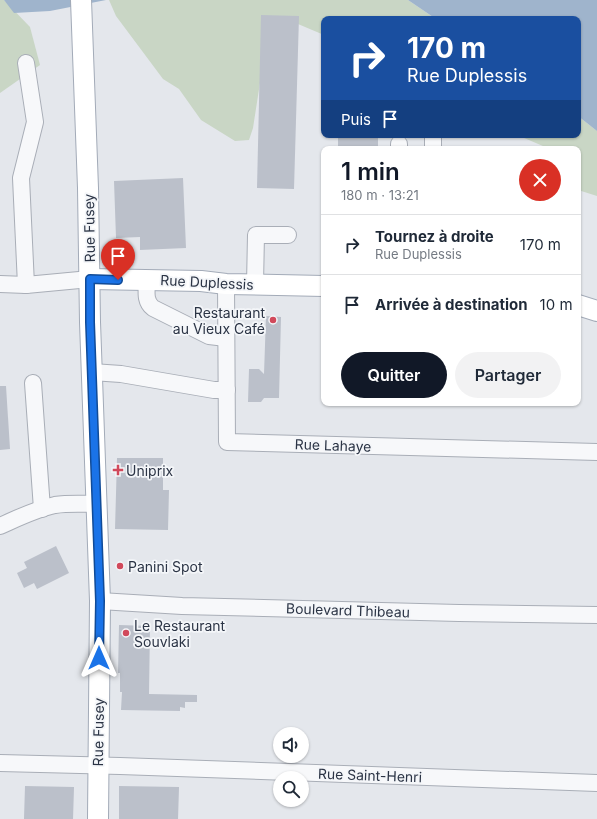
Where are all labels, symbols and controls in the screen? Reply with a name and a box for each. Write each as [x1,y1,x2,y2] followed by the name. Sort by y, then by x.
[407,31,486,65] text: 170 m
[341,32,393,84] icon: right
[407,65,527,86] text: Rue Duplessis
[379,108,401,130] icon: arrive
[341,110,371,129] text: Puis
[341,157,400,186] text: 1 min
[519,159,561,201] button: close
[341,187,419,203] text: 180 m · 13:21
[80,193,98,262] street label: Rue Fusey
[375,227,494,246] text: Tournez à droite
[341,234,363,256] icon: right
[520,235,561,254] text: 170 m
[101,239,135,280] pin
[107,245,129,267] icon: arrive
[375,246,462,262] text: Rue Duplessis
[160,271,254,293] street label: Rue Duplessis
[341,294,363,316] icon: arrive
[375,295,528,314] text: Arrivée à destination
[540,295,573,314] text: 10 m
[173,304,265,337] place label: Restaurant au Vieux Café
[268,315,278,325] marker: Restaurant au Vieux Café
[341,352,447,398] button: Quitter
[455,352,561,398] button: Partager
[294,435,372,455] street label: Rue Lahaye
[126,462,174,479] place label: Uniprix
[113,465,123,475] marker: Uniprix
[128,558,203,575] place label: Panini Spot
[115,561,125,571] marker: Panini Spot
[286,599,410,621] street label: Boulevard Thibeau
[134,617,226,650] place label: Le Restaurant Souvlaki
[121,628,131,638] marker: Le Restaurant Souvlaki
[78,637,120,679] position arrow
[89,697,107,766] street label: Rue Fusey
[273,727,309,807] map controls
[273,727,309,763] button: sound
[318,765,422,785] street label: Rue Saint-Henri
[273,771,309,807] button: search

